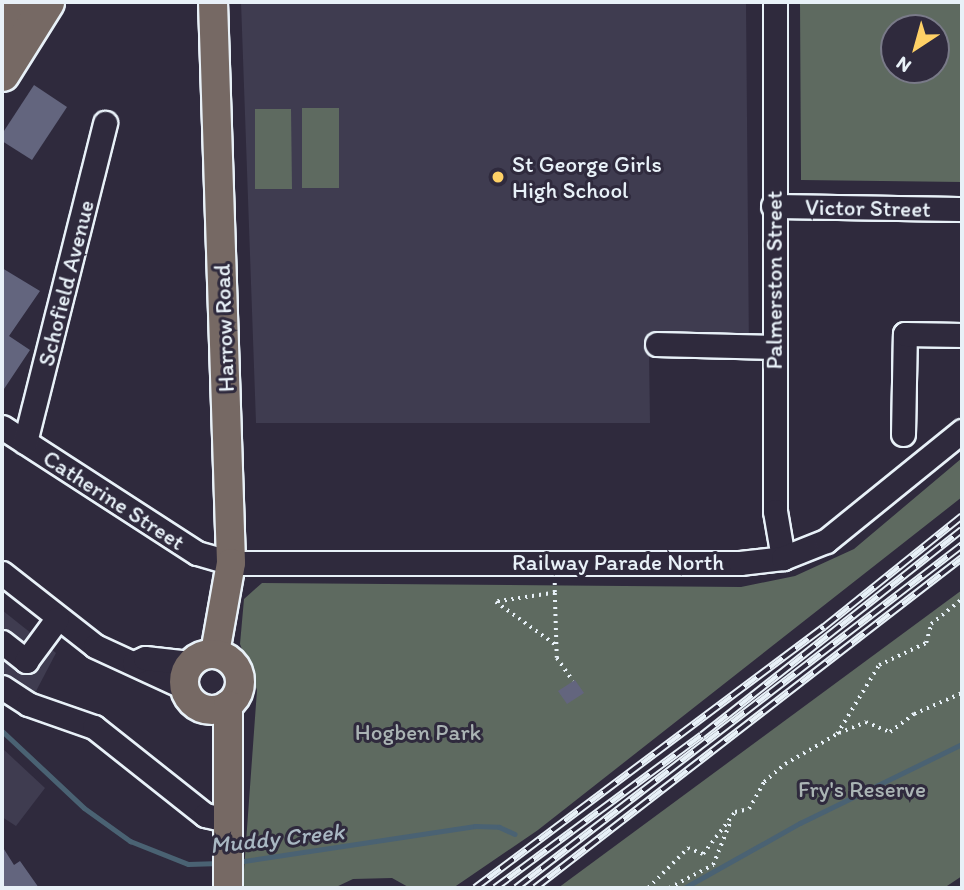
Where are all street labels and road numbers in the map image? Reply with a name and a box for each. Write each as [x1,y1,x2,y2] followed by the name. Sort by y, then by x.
[760,191,788,369] street label: Palmerston Street
[805,193,931,223] street label: Victor Street
[32,198,100,368] street label: Schofield Avenue
[208,264,240,392] street label: Harrow Road
[38,444,190,556] street label: Catherine Street
[512,548,724,576] street label: Railway Parade North

